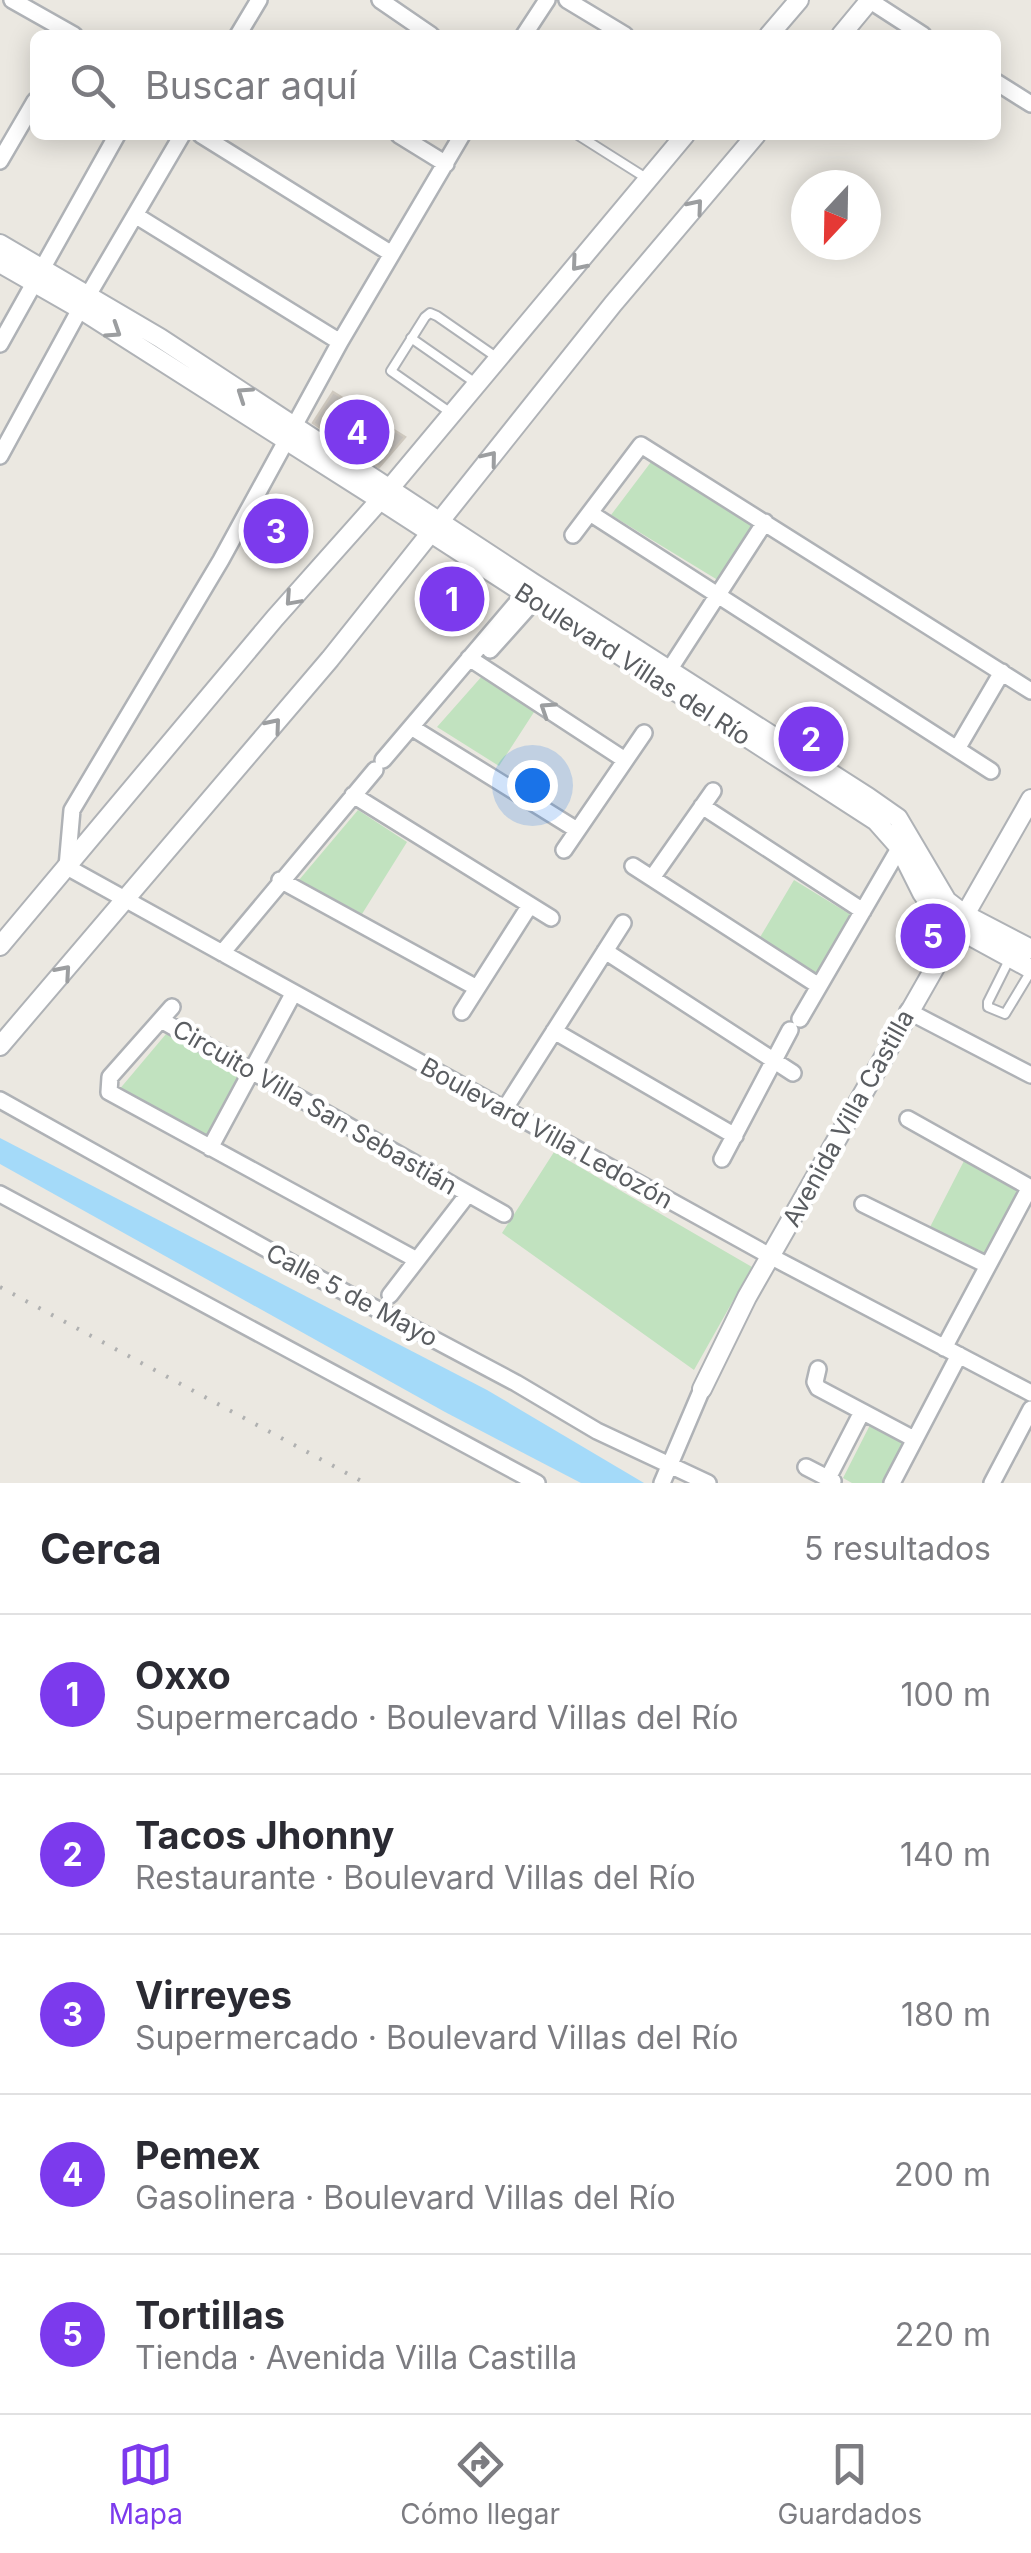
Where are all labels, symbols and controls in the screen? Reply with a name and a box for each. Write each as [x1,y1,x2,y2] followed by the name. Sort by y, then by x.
[30,30,1001,140] search box
[65,58,120,113] icon: search
[145,62,357,108] text: Buscar aquí
[791,170,881,260] north arrow
[684,200,702,218] one-way arrow
[572,253,590,271] one-way arrow
[103,318,121,337] one-way arrow
[237,388,255,407] one-way arrow
[324,394,390,470] pin: 4
[478,451,496,469] one-way arrow
[244,494,308,568] pin: 3
[420,562,484,636] pin: 1
[509,576,757,752] street label: Boulevard Villas del Río
[285,587,303,606] one-way arrow
[778,702,844,776] pin: 2
[540,703,558,722] one-way arrow
[262,718,280,736] one-way arrow
[507,760,558,811] your location
[900,898,966,974] pin: 5
[52,965,70,984] one-way arrow
[776,1004,920,1232] street label: Avenida Villa Castilla
[168,1013,462,1201] street label: Circuito Villa San Sebastián
[416,1051,678,1215] street label: Boulevard Villa Ledozón
[261,1237,443,1353] street label: Calle 5 de Mayo
[40,1523,162,1574] text: Cerca
[804,1529,991,1568] text: 5 resultados
[135,1652,231,1698] text: Oxxo
[66,1675,79,1714] text: 1
[901,1675,991,1714] text: 100 m
[135,1698,738,1737] text: Supermercado · Boulevard Villas del Río
[135,1812,394,1858] text: Tacos Jhonny
[62,1835,83,1874] text: 2
[900,1835,991,1874] text: 140 m
[135,1858,696,1897] text: Restaurante · Boulevard Villas del Río
[135,1972,292,2018] text: Virreyes
[62,1995,83,2034] text: 3
[901,1995,991,2034] text: 180 m
[135,2018,738,2057] text: Supermercado · Boulevard Villas del Río
[135,2132,261,2178] text: Pemex
[62,2155,83,2194] text: 4
[894,2155,991,2194] text: 200 m
[135,2178,676,2217] text: Gasolinera · Boulevard Villas del Río
[135,2292,285,2338] text: Tortillas
[62,2315,83,2354] text: 5
[895,2315,991,2354] text: 220 m
[135,2338,577,2377] text: Tienda · Avenida Villa Castilla
[109,2437,183,2531] tab: Mapa
[400,2437,560,2531] tab: Cómo llegar
[777,2437,922,2531] tab: Guardados

